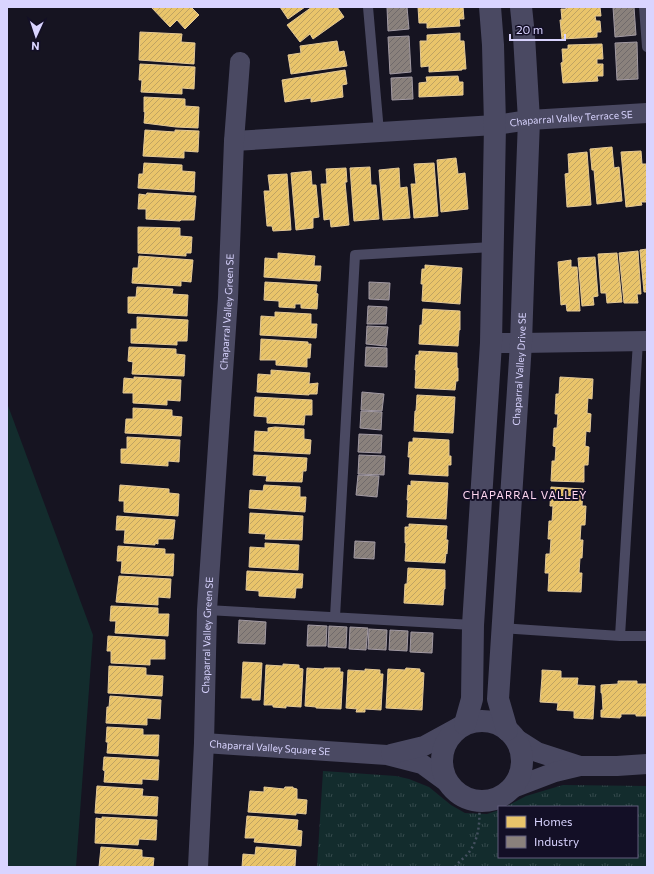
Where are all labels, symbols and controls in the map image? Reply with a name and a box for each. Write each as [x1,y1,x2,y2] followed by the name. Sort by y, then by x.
[16,16,56,56] north arrow
[510,16,565,42] scale bar
[516,22,543,36] text: 20 m
[31,40,40,53] text: N
[509,108,633,129] street label: Chaparral Valley Terrace SE
[217,253,236,370] street label: Chaparral Valley Green SE
[510,312,528,426] street label: Chaparral Valley Drive SE
[463,488,587,501] district label: CHAPARRAL VALLEY
[199,576,215,694] street label: Chaparral Valley Green SE
[209,737,331,757] street label: Chaparral Valley Square SE
[498,806,638,858] legend
[534,814,572,828] text: Homes
[534,834,579,848] text: Industry

